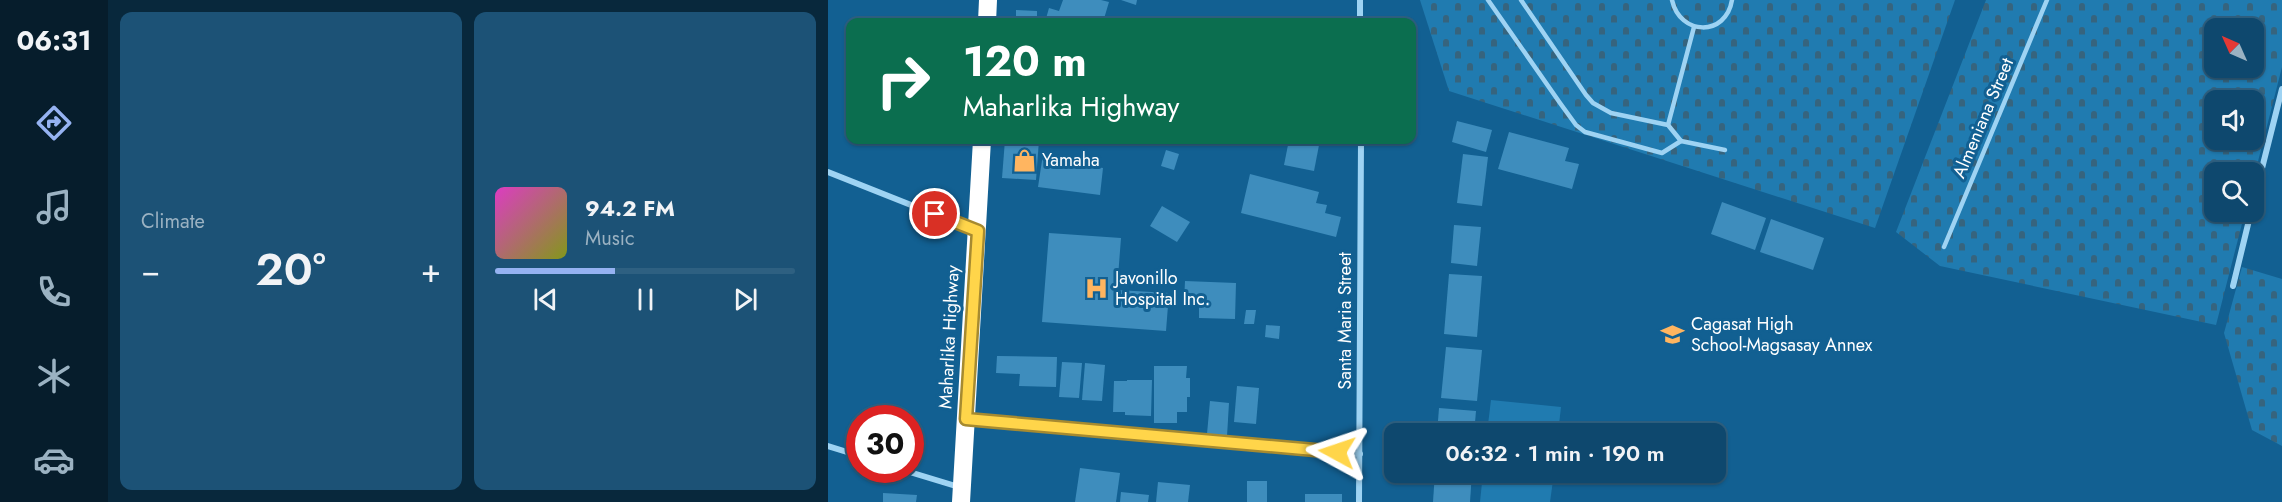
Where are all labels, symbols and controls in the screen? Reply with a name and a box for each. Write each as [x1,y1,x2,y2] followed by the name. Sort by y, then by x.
[2204,18,2264,78] north arrow
[2204,18,2264,222] map controls
[16,21,92,60] text: 06:31
[963,31,1087,92] text: 120 m
[864,42,942,120] icon: right
[1946,53,2020,182] street label: Almeniana Street
[963,87,1179,126] text: Maharlika Highway
[2204,90,2264,150] button: sound
[33,102,75,144] icon: directions
[1011,147,1037,173] shop icon: Yamaha
[1042,147,1100,173] place label: Yamaha
[2204,162,2264,222] button: search
[33,186,75,228] icon: music
[909,188,960,239] pin
[585,192,675,224] text: 94.2 FM
[918,197,951,230] icon: arrive
[141,207,205,236] text: Climate
[585,224,635,253] text: Music
[255,237,326,302] text: 20°
[141,247,160,294] text: −
[421,247,441,294] text: +
[1332,252,1358,390] street label: Santa Maria Street
[932,264,966,410] street label: Maharlika Highway
[1113,265,1210,312] place label: Javonillo Hospital Inc.
[33,271,75,313] icon: phone
[1084,275,1110,301] hospital icon: Javonillo Hospital Inc.
[529,283,562,316] icon: previous
[629,283,662,316] icon: pause
[729,283,762,316] icon: next
[1691,311,1873,358] place label: Cagasat High School-Magsasay Annex
[1660,321,1686,347] school or university icon: Cagasat High School-Magsasay Annex
[33,355,75,397] icon: climate
[846,405,924,483] speed limit sign: 30
[1305,420,1369,484] position arrow
[1445,437,1665,469] text: 06:32 · 1 min · 190 m
[33,439,75,481] icon: car

